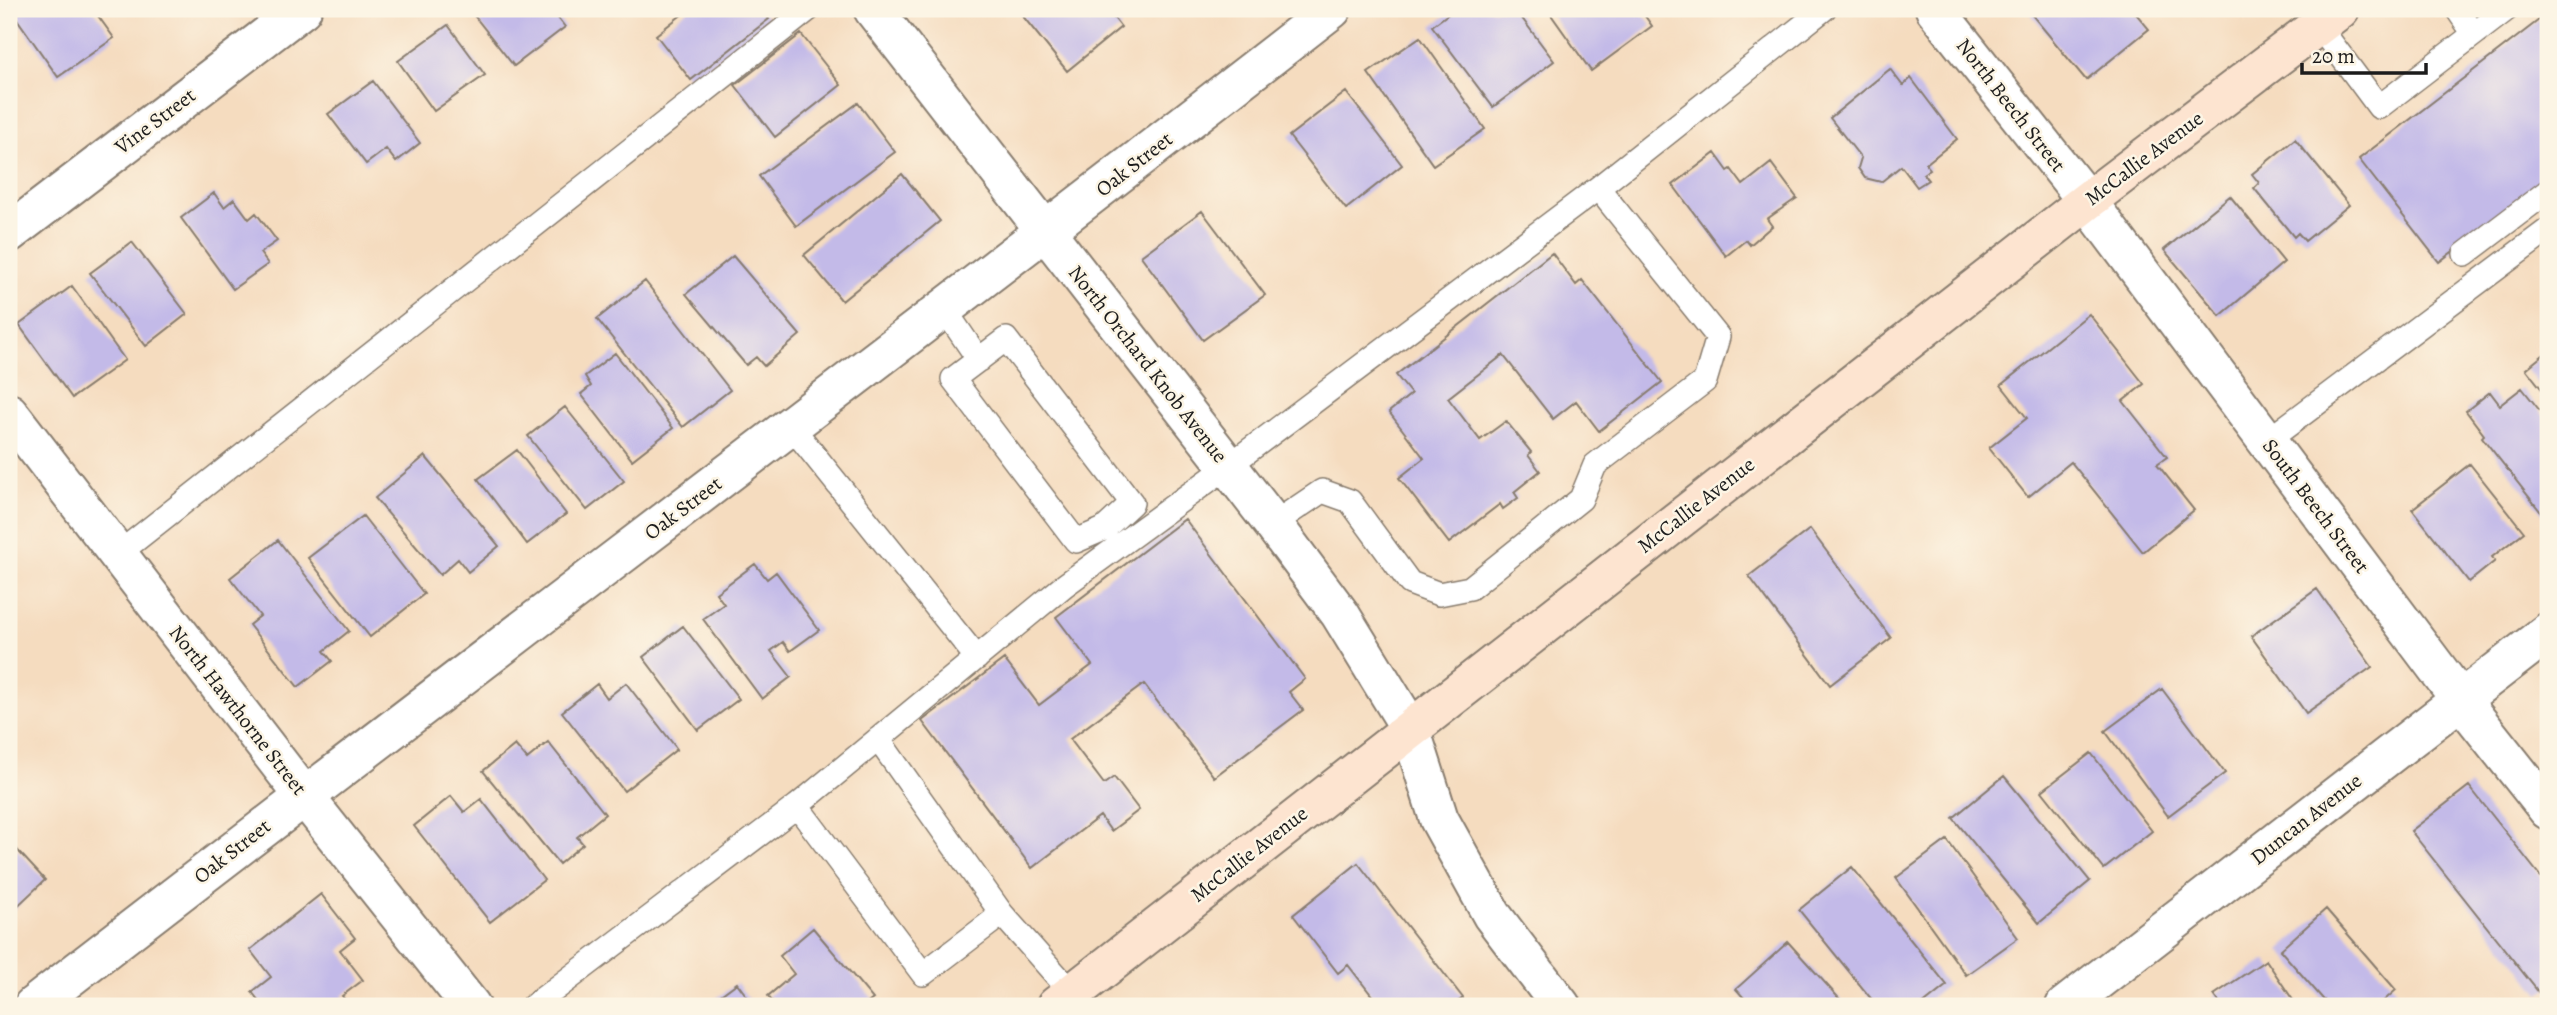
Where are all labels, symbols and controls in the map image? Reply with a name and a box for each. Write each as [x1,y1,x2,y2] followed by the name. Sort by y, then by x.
[1950,32,2072,178] street label: North Beech Street
[2302,32,2426,76] scale bar
[2312,42,2355,70] text: 20 m
[108,81,201,161] street label: Vine Street
[2079,104,2209,212] street label: McCallie Avenue
[1090,125,1178,203] street label: Oak Street
[1062,259,1234,469] street label: North Orchard Knob Avenue
[2256,433,2376,579] street label: South Beech Street
[1632,450,1760,560] street label: McCallie Avenue
[638,470,728,546] street label: Oak Street
[163,619,313,801] street label: North Hawthorne Street
[2244,767,2368,871] street label: Duncan Avenue
[1185,799,1313,909] street label: McCallie Avenue
[188,812,276,890] street label: Oak Street

